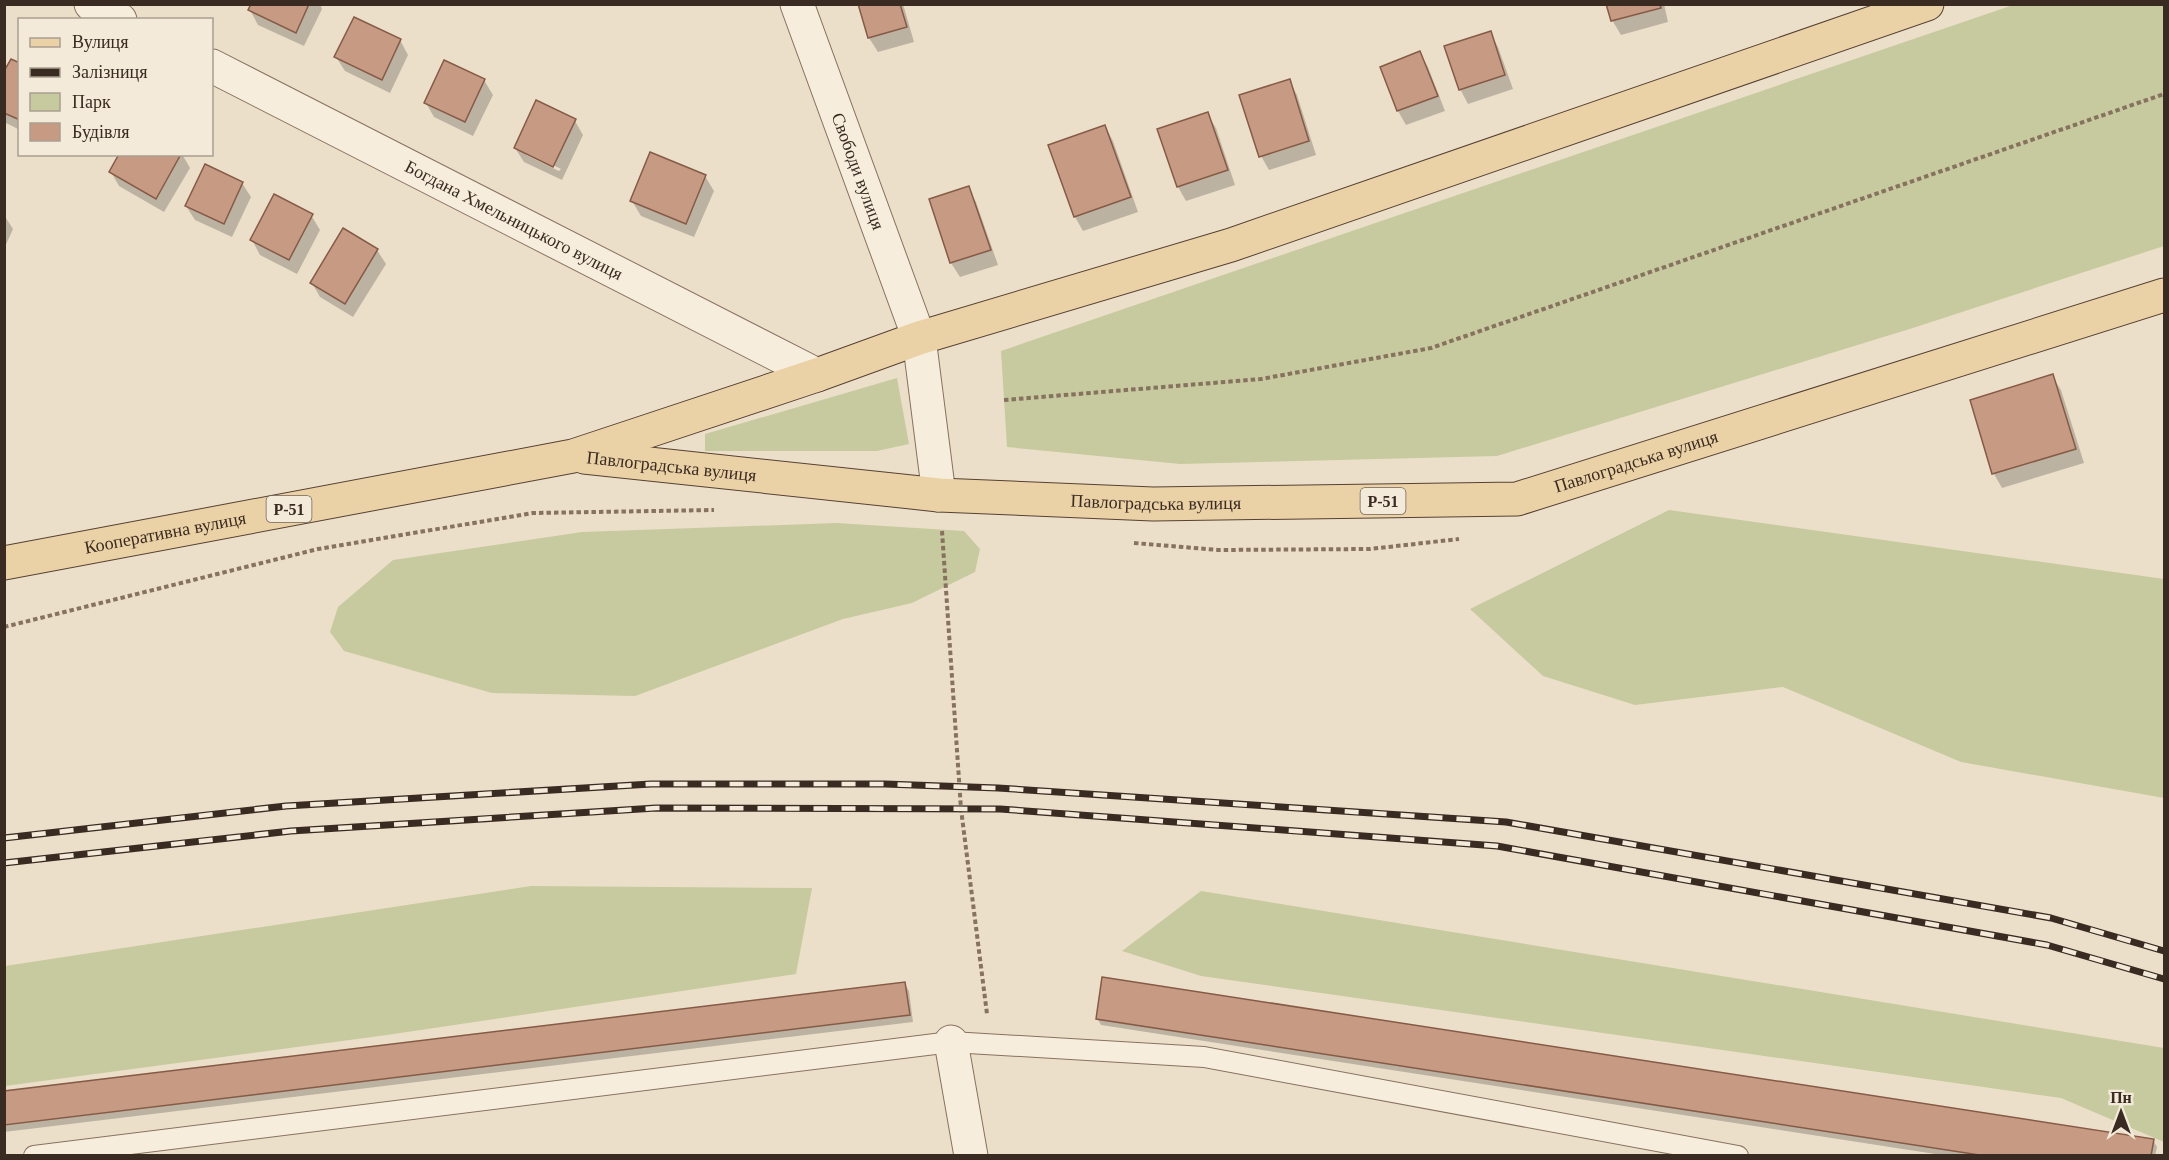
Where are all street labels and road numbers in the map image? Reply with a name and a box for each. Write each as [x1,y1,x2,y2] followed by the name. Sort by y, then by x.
[828,110,889,232] street label: Свободи вулиця
[402,156,626,284] street label: Богдана Хмельницького вулиця
[1552,426,1720,497] street label: Павлоградська вулиця
[586,447,757,485] street label: Павлоградська вулиця
[1360,488,1406,514] road number: Р-51
[1070,491,1241,514] street label: Павлоградська вулиця
[266,496,312,522] road number: Р-51
[83,508,248,558] street label: Кооперативна вулиця

